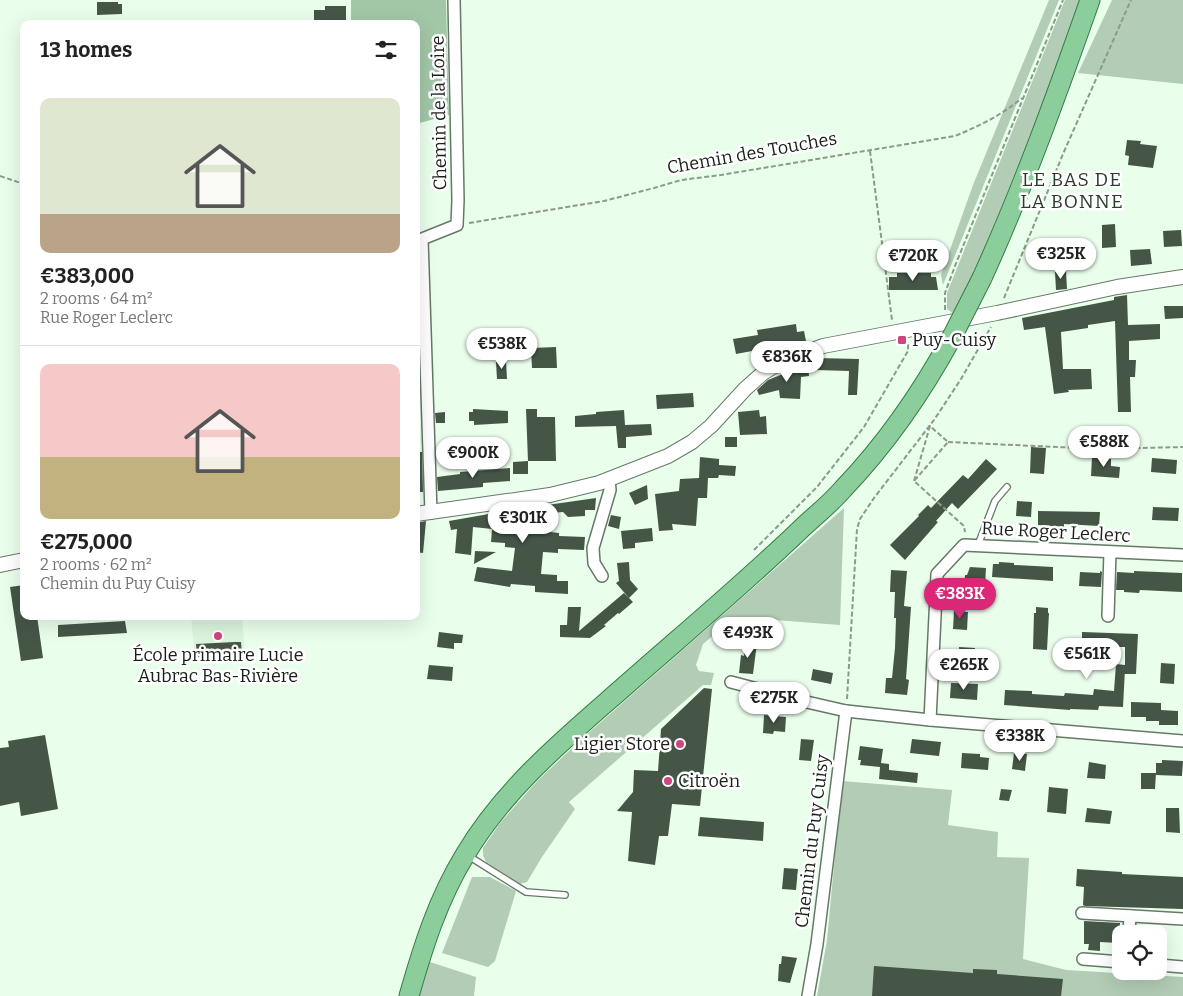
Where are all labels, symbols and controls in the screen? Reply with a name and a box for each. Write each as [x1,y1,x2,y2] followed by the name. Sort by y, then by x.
[427,35,451,191] street label: Chemin de la Loire
[372,36,400,64] icon: filters
[40,37,132,63] text: 13 homes
[665,127,839,179] street label: Chemin des Touches
[175,131,265,221] icon: home
[1020,168,1124,213] district label: LE BAS DE LA BONNE
[1026,238,1096,280] pin: €325K
[878,240,948,282] pin: €720K
[1036,244,1086,263] text: €325K
[888,246,938,265] text: €720K
[40,263,134,289] text: €383,000
[40,289,153,308] text: 2 rooms · 64 m²
[40,308,173,327] text: Rue Roger Leclerc
[467,328,537,370] pin: €538K
[912,329,997,351] place label: Puy-Cuisy
[477,334,527,353] text: €538K
[896,334,908,346] marker: Puy-Cuisy
[752,340,822,383] pin: €836K
[762,347,812,366] text: €836K
[175,396,265,486] icon: home
[1069,426,1139,468] pin: €588K
[1079,432,1129,451] text: €588K
[438,436,508,479] pin: €900K
[447,443,499,462] text: €900K
[488,502,558,544] pin: €301K
[499,508,547,527] text: €301K
[981,517,1131,547] street label: Rue Roger Leclerc
[40,529,133,555] text: €275,000
[40,555,152,574] text: 2 rooms · 62 m²
[40,574,195,593] text: Chemin du Puy Cuisy
[925,578,995,620] pin: €383K
[935,584,985,603] text: €383K
[713,616,783,659] pin: €493K
[723,623,773,642] text: €493K
[212,630,224,642] marker: École primaire Lucie Aubrac Bas-Rivière
[1052,638,1122,680] pin: €561K
[133,643,303,687] place label: École primaire Lucie Aubrac Bas-Rivière
[1063,644,1111,663] text: €561K
[929,648,999,691] pin: €265K
[939,655,989,674] text: €265K
[739,682,809,724] pin: €275K
[750,688,798,707] text: €275K
[985,720,1055,762] pin: €338K
[995,726,1045,745] text: €338K
[574,733,670,755] place label: Ligier Store
[674,738,686,750] marker: Ligier Store
[790,752,834,929] street label: Chemin du Puy Cuisy
[678,770,741,792] place label: Citroën
[662,775,674,787] marker: Citroën
[1112,925,1167,980] map controls
[1112,925,1167,980] button: locate

